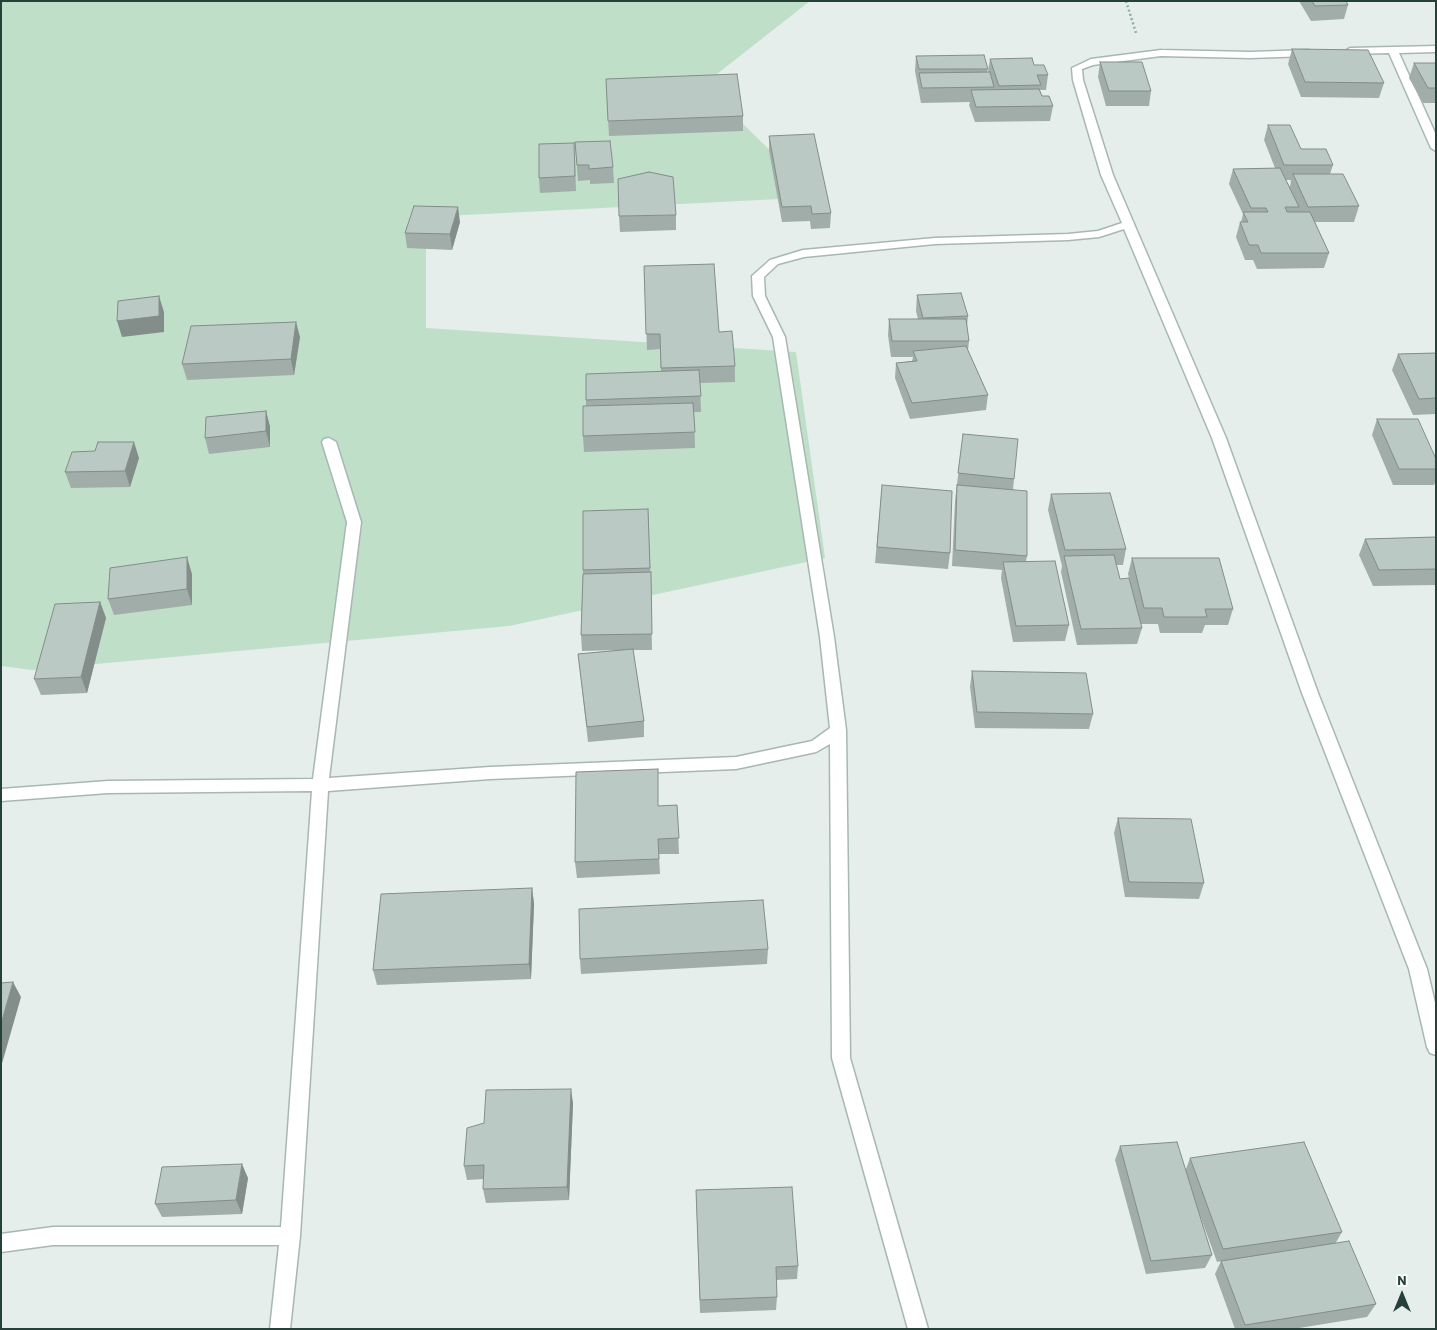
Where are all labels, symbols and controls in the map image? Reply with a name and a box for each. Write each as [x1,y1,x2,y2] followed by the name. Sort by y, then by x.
[1377,1270,1427,1320] north arrow
[1397,1271,1407,1288] text: N

